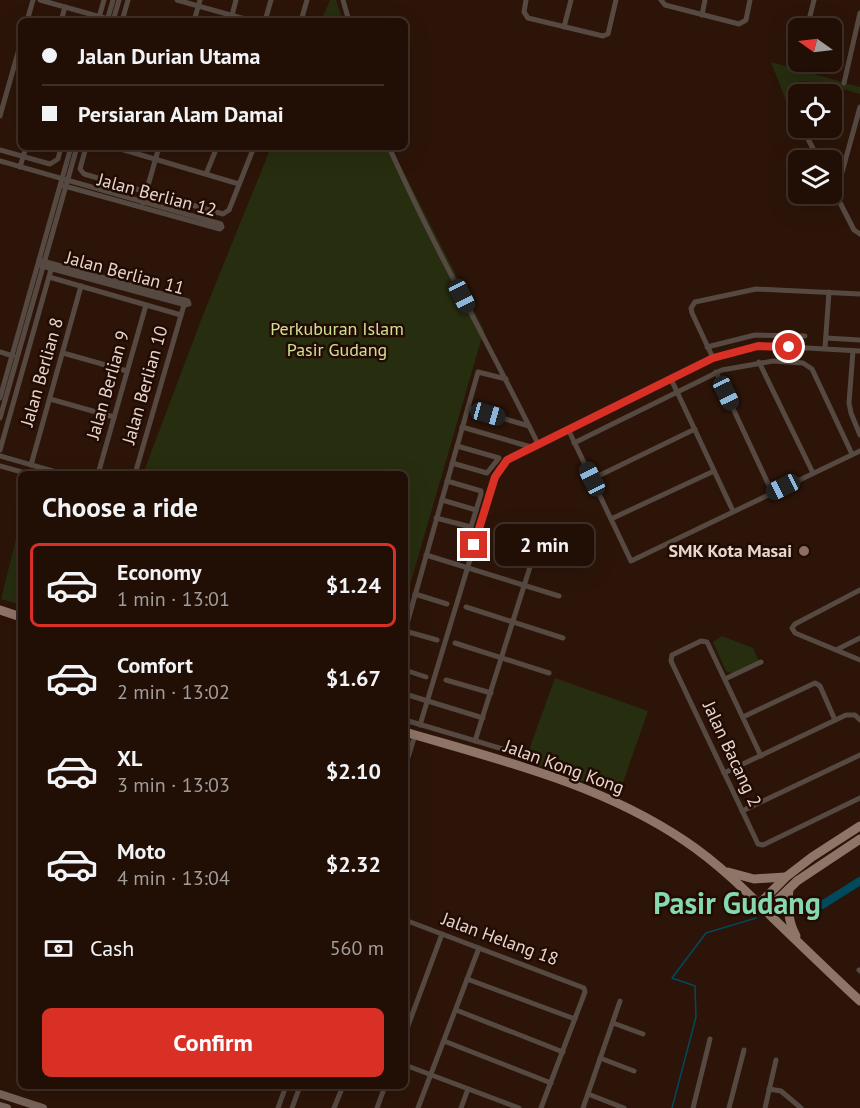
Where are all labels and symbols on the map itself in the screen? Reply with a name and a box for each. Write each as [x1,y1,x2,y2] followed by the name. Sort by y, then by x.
[788,18,842,72] north arrow
[94,167,219,221] street label: Jalan Berlian 12
[62,245,187,299] street label: Jalan Berlian 11
[446,276,478,316] car
[15,315,68,430] street label: Jalan Berlian 8
[270,317,404,361] park label: Perkuburan Islam Pasir Gudang
[116,323,172,448] street label: Jalan Berlian 10
[81,328,134,443] street label: Jalan Berlian 9
[775,333,802,360] route start
[710,373,742,413] car
[468,400,508,428] car
[576,459,608,499] car
[763,471,803,503] car
[495,524,594,566] callout: 2 min
[460,531,487,558] route end
[668,539,792,562] place label: SMK Kota Masai
[797,544,811,558] marker: SMK Kota Masai
[698,697,767,810] street label: Jalan Bacang 2
[500,734,627,799] street label: Jalan Kong Kong
[653,883,821,922] district label: Pasir Gudang
[438,906,562,970] street label: Jalan Helang 18

